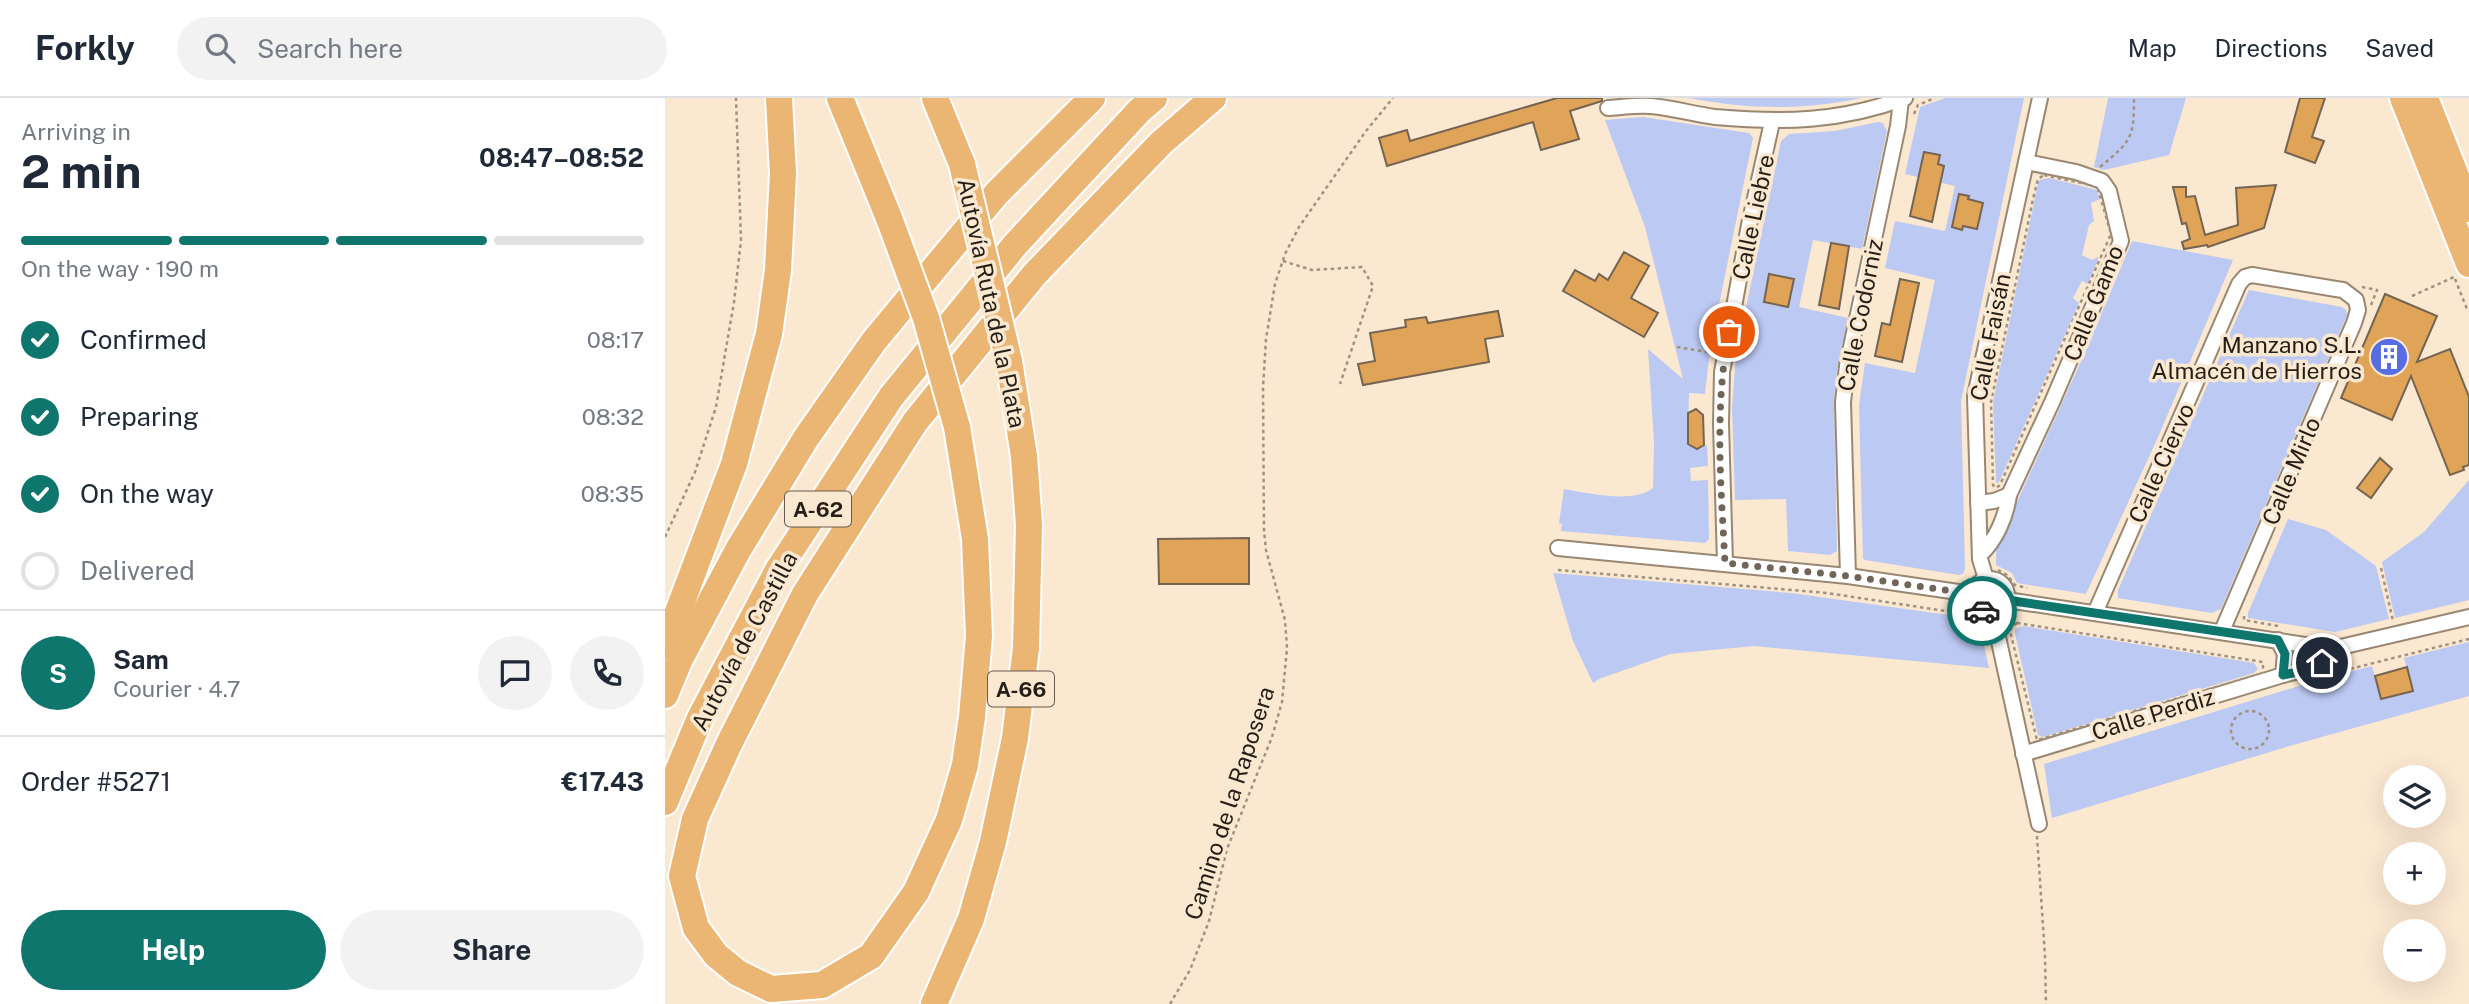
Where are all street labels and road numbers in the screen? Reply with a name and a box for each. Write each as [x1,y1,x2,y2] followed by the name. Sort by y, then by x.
[1727,152,1779,282] street label: Calle Liebre
[952,176,1032,430] street label: Autovía Ruta de la Plata
[1832,237,1888,393] street label: Calle Codorniz
[2058,241,2128,365] street label: Calle Gamo
[1964,271,2016,403] street label: Calle Faisán
[2123,399,2199,527] street label: Calle Ciervo
[2256,413,2326,529] street label: Calle Mirlo
[785,492,851,526] road number: A-62
[685,547,803,735] street label: Autovía de Castilla
[988,672,1054,706] road number: A-66
[1179,683,1279,923] street label: Camino de la Raposera
[2088,683,2218,745] street label: Calle Perdiz

